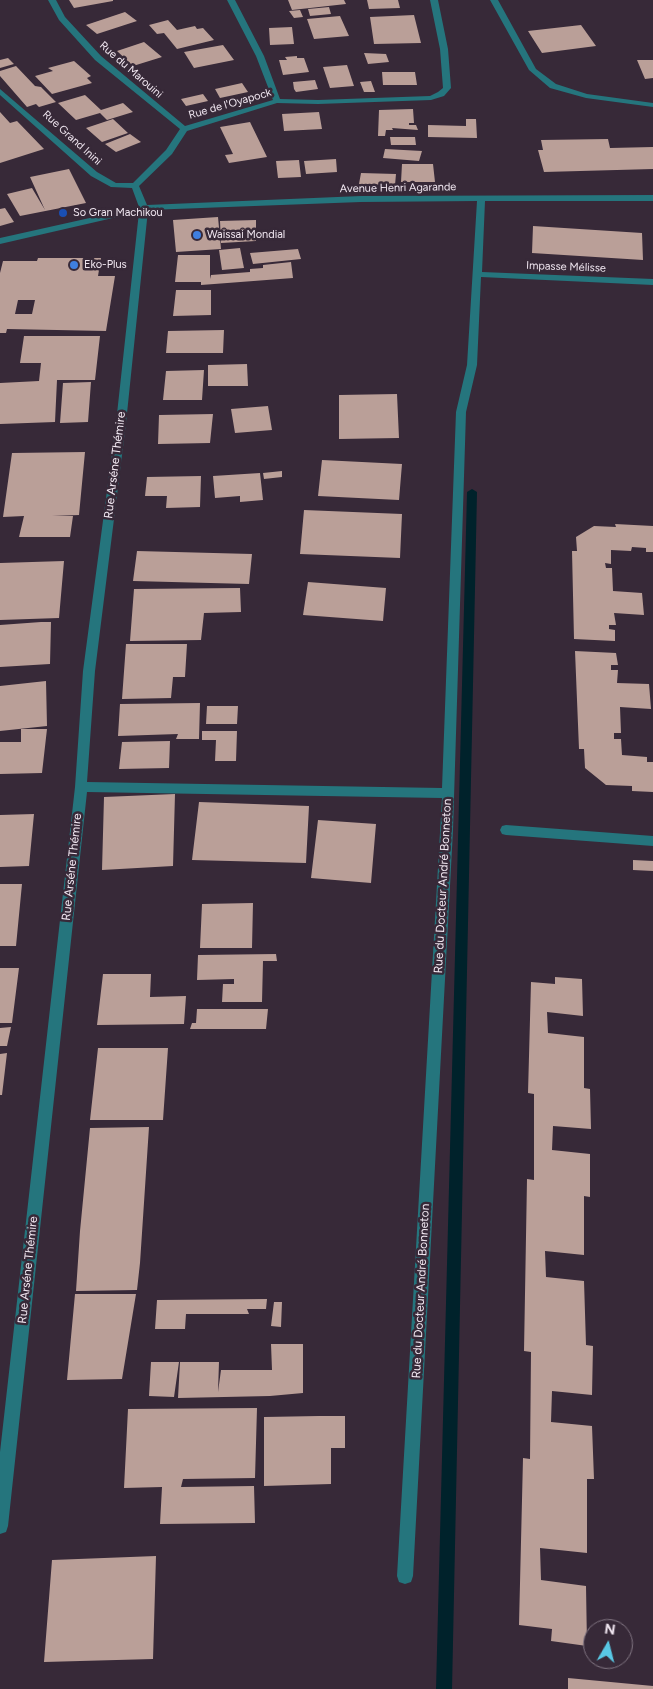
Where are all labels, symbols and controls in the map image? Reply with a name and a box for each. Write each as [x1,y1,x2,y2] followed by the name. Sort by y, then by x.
[97,39,165,101] street label: Rue du Marouini
[187,86,273,122] street label: Rue de l'Oyapock
[40,108,104,168] street label: Rue Grand Inini
[340,180,456,196] street label: Avenue Henri Agarande
[73,206,163,220] place label: So Gran Machikou
[57,207,69,219] marker: So Gran Machikou
[207,228,285,242] place label: Waissai Mondial
[191,229,203,241] marker: Waissai Mondial
[84,258,127,272] place label: Eko-Plus
[68,259,80,271] marker: Eko-Plus
[526,259,606,275] street label: Impasse Mélisse
[101,411,129,519] street label: Rue Arséne Thémire
[431,798,455,974] street label: Rue du Docteur André Bonneton
[59,813,85,921] street label: Rue Arséne Thémire
[409,1203,433,1379] street label: Rue du Docteur André Bonneton
[15,1216,41,1324] street label: Rue Arséne Thémire
[583,1619,633,1669] north arrow
[603,1620,617,1639] text: N

